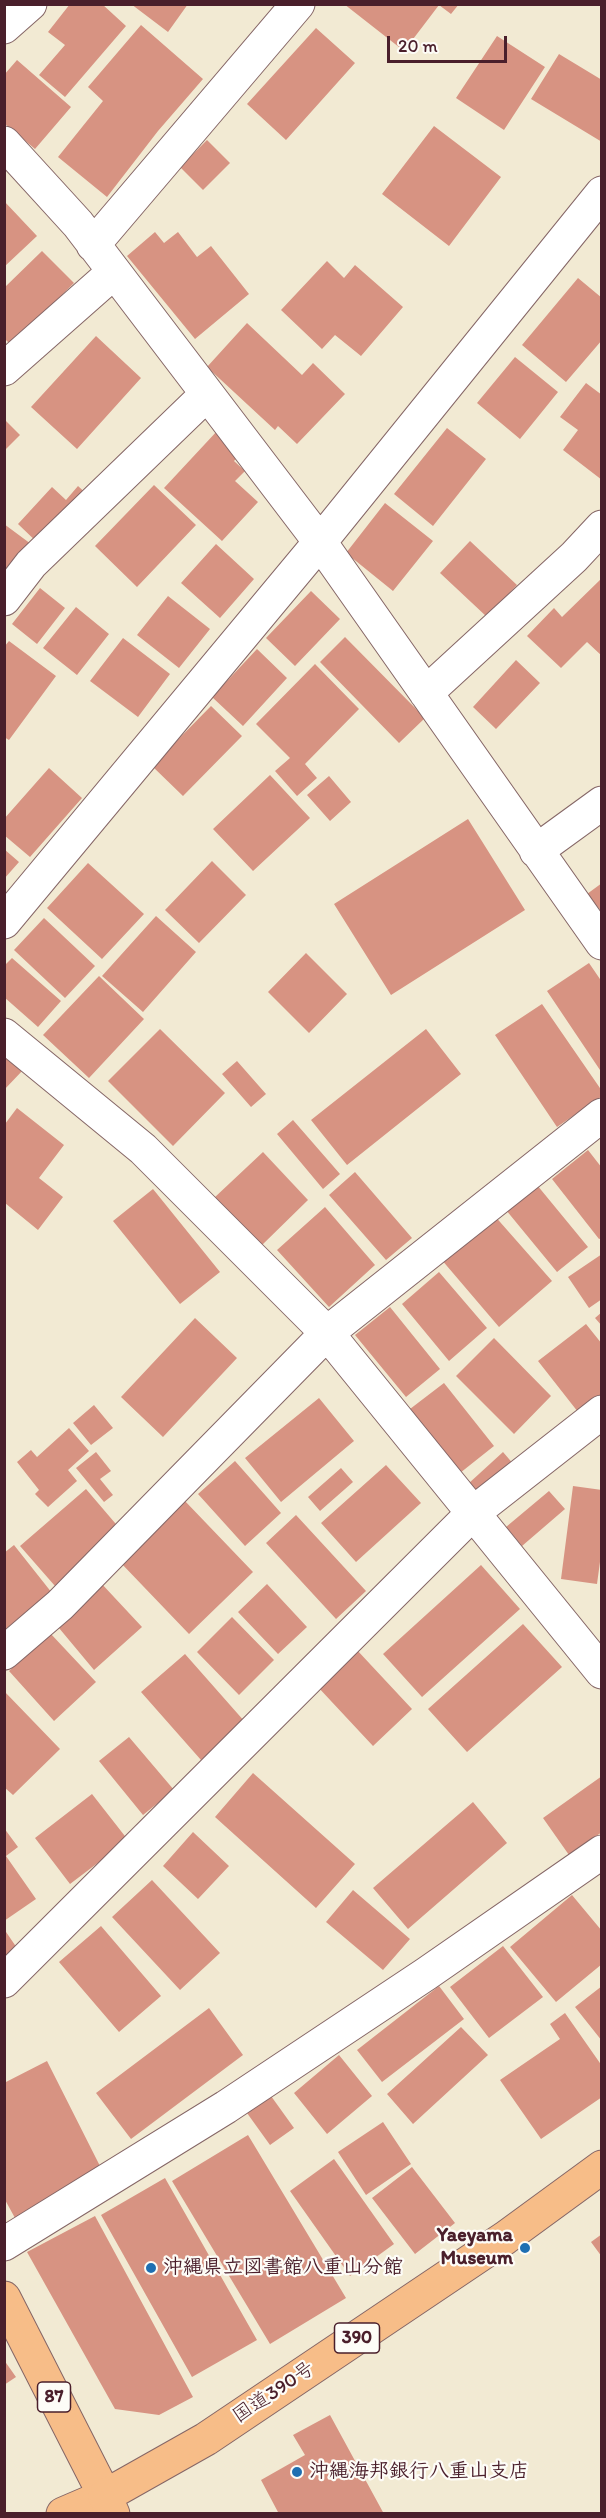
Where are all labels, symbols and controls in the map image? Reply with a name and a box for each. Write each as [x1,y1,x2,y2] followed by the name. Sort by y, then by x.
[390,24,510,62] scale bar
[398,35,438,57] text: 20 m
[437,2224,513,2271] place label: Yaeyama Museum
[518,2241,532,2255] marker: Yaeyama Museum
[163,2256,403,2280] place label: 沖縄県立図書館八重山分館
[144,2261,158,2275] marker: 沖縄県立図書館八重山分館
[334,2323,380,2353] road number: 390
[228,2357,320,2429] street label: 国道390号
[38,2382,70,2412] road number: 87
[309,2460,529,2484] place label: 沖縄海邦銀行八重山支店
[290,2465,304,2479] marker: 沖縄海邦銀行八重山支店

